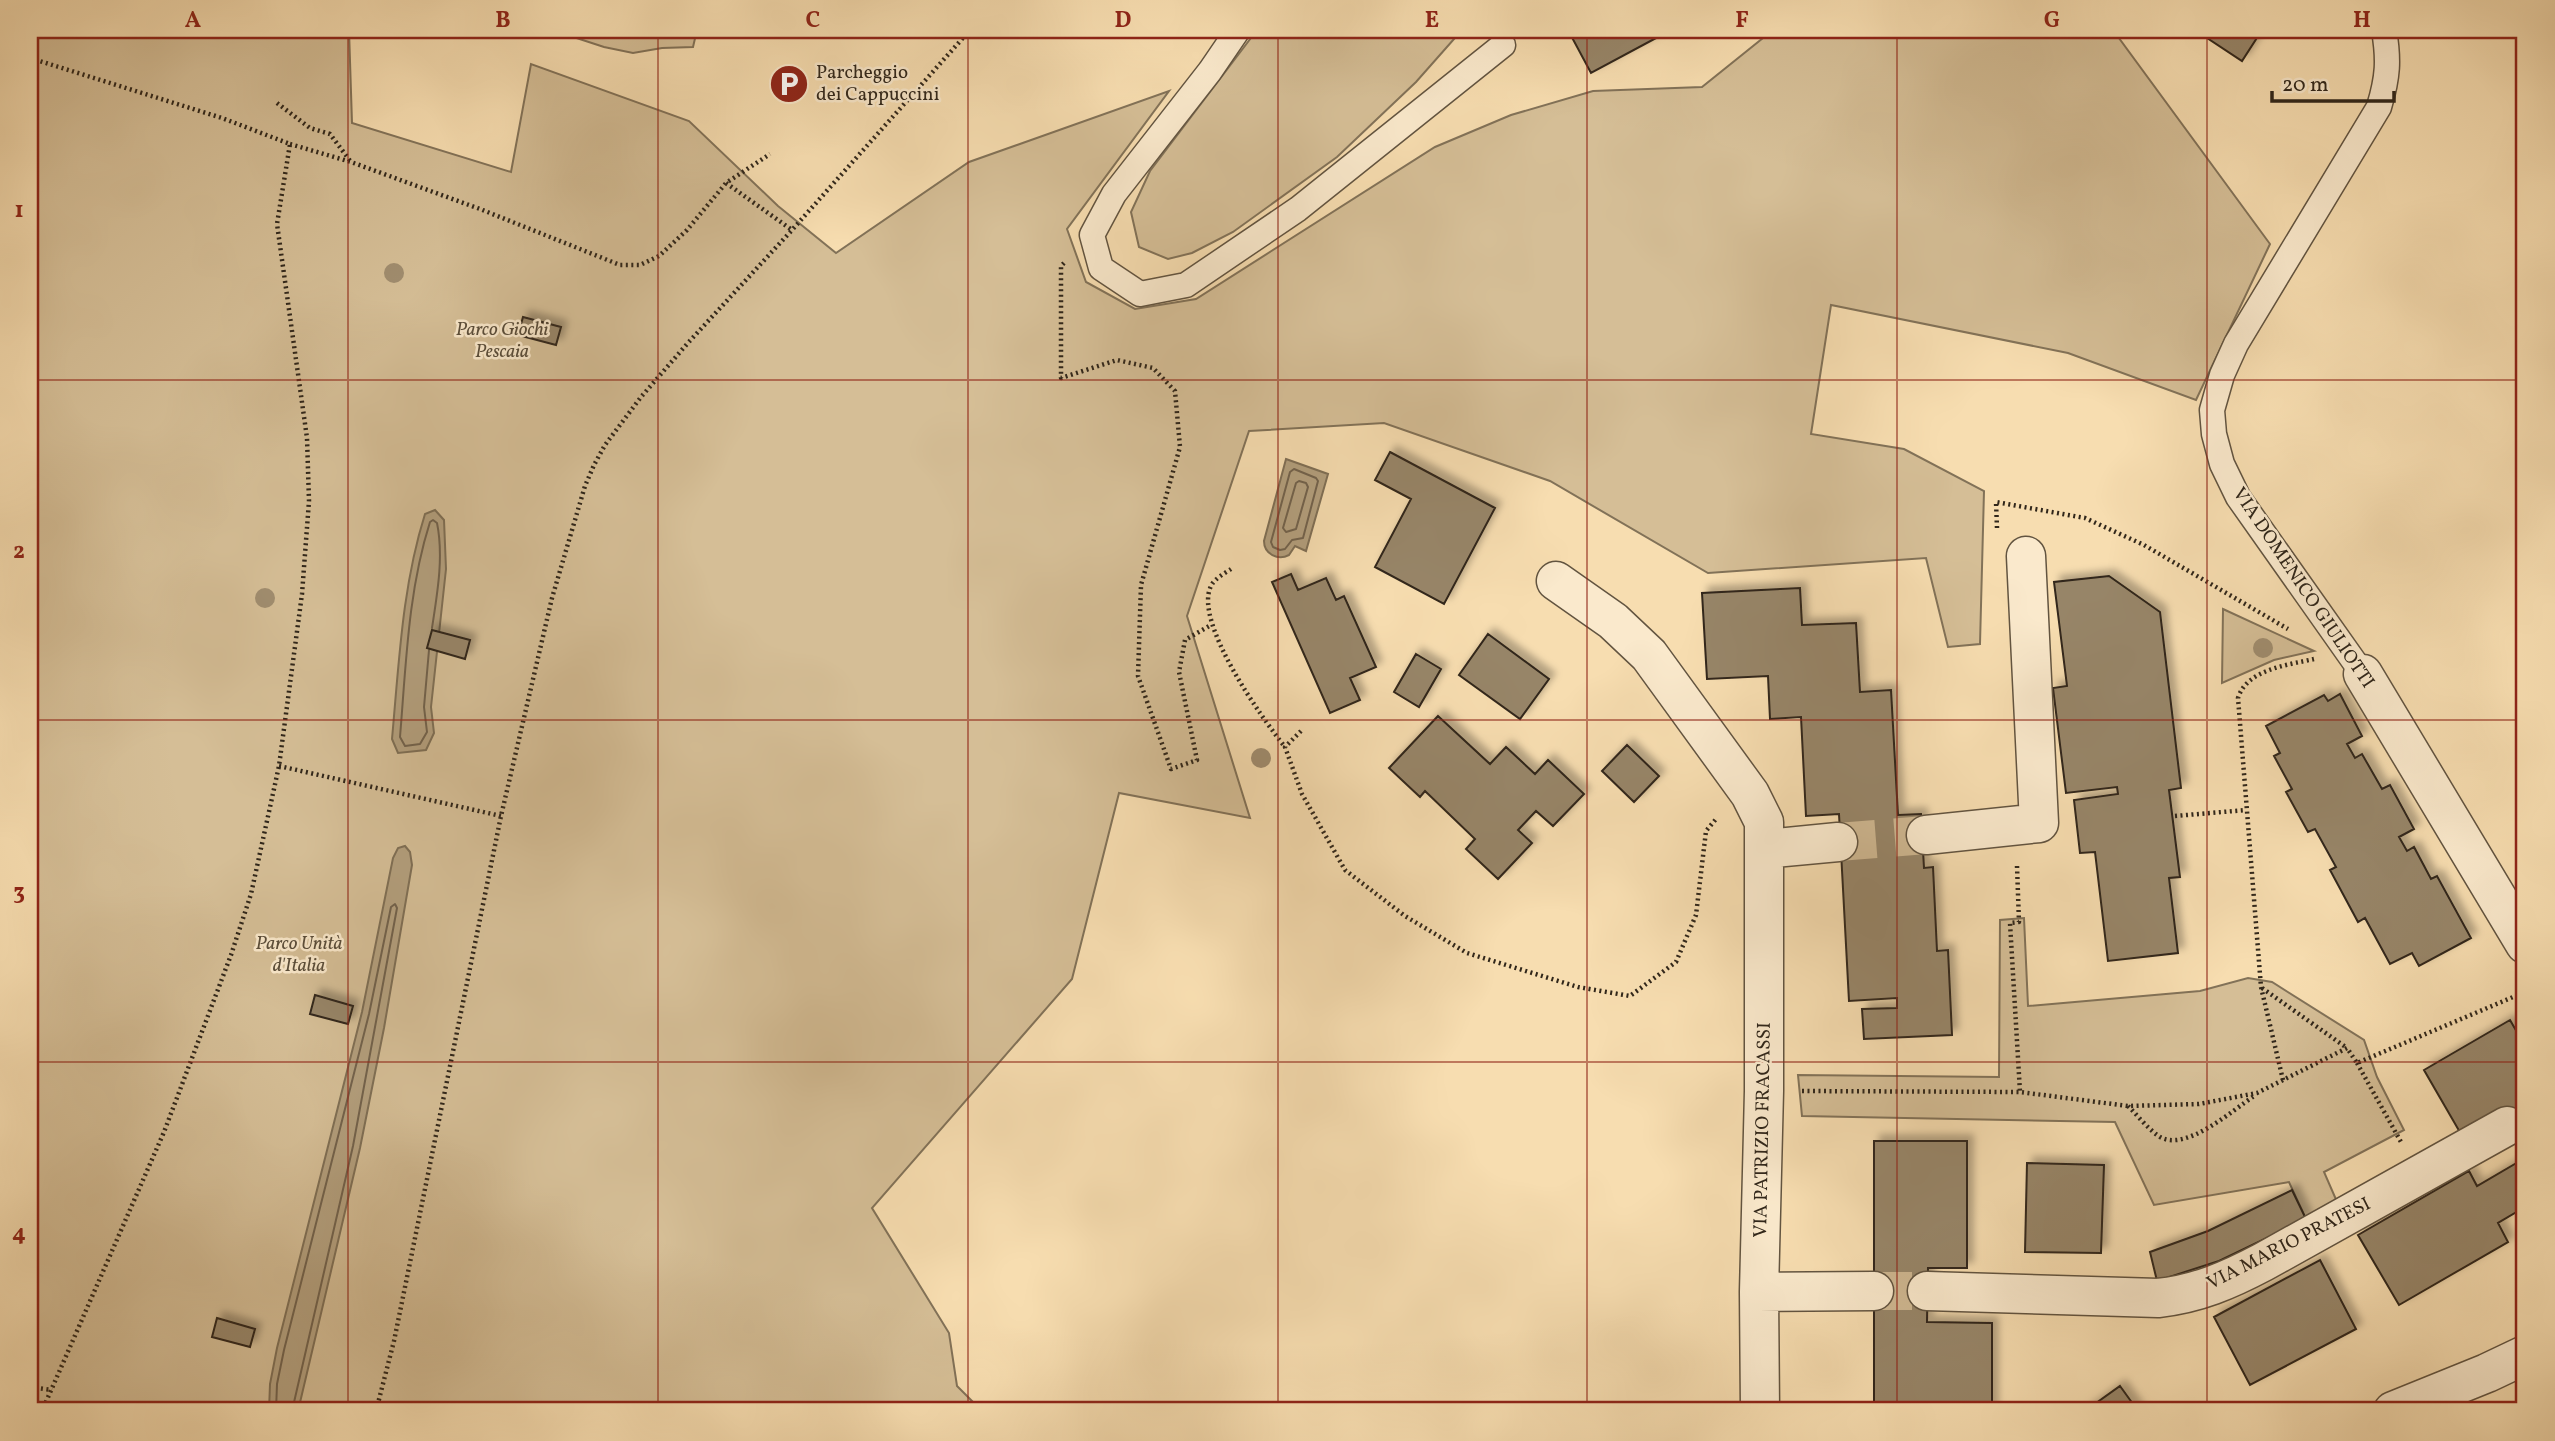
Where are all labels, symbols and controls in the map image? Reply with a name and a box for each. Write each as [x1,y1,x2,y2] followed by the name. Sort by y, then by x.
[185,5,201,37] text: A
[495,5,511,37] text: B
[806,5,820,37] text: C
[1115,5,1132,37] text: D
[1425,5,1439,37] text: E
[1735,5,1749,37] text: F
[2044,5,2060,37] text: G
[2353,5,2371,37] text: H
[816,60,940,108] place label: Parcheggio dei Cappuccini
[2272,60,2394,104] scale bar
[768,63,810,105] parking icon: Parcheggio dei Cappuccini
[2282,71,2328,100] text: 20 m
[14,195,24,227] text: 1
[456,317,549,365] park label: Parco Giochi Pescaia
[2226,482,2380,694] street label: VIA DOMENICO GIULIOTTI
[13,536,25,568] text: 2
[13,877,25,909] text: 3
[256,931,343,979] park label: Parco Unità d'Italia
[1748,1022,1778,1238] street label: VIA PATRIZIO FRACASSI
[2203,1191,2375,1297] street label: VIA MARIO PRATESI
[12,1218,26,1250] text: 4

